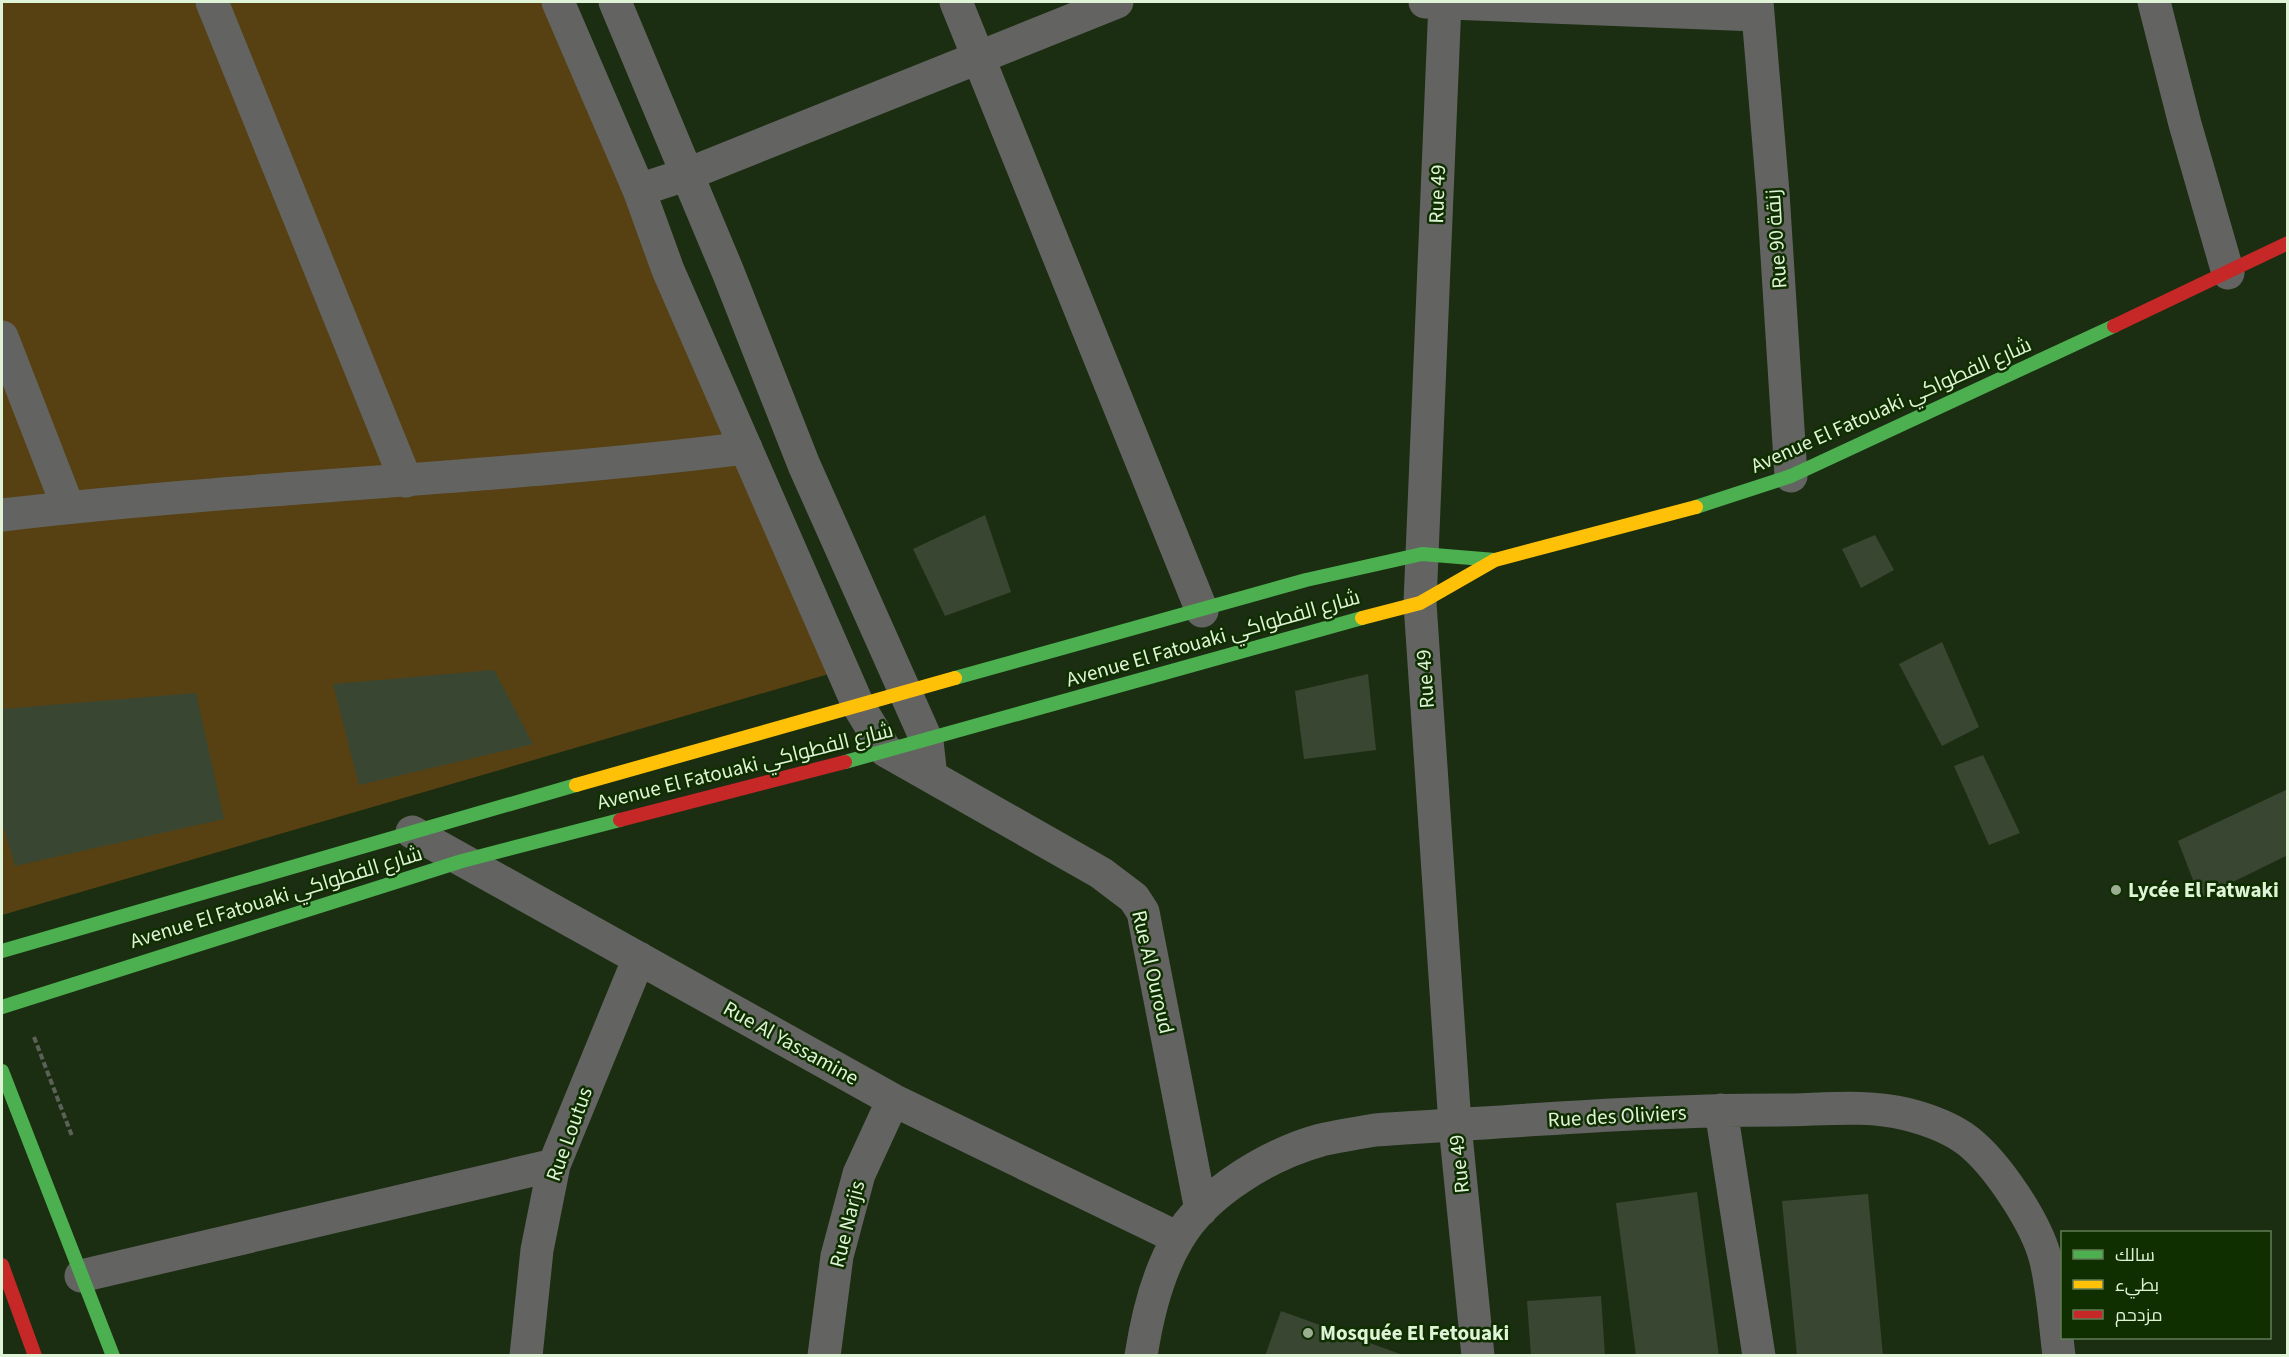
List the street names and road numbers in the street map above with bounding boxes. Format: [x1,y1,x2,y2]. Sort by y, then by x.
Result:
street label: Rue 49 [1421,164,1453,224]
street label: Rue 90 زنقة [1758,188,1794,290]
street label: Avenue El Fatouaki شارع الفطواكي [1746,329,2037,482]
street label: Avenue El Fatouaki شارع الفطواكي [1063,582,1364,695]
street label: Rue 49 [1408,649,1442,709]
street label: Avenue El Fatouaki شارع الفطواكي [594,715,897,818]
street label: Avenue El Fatouaki شارع الفطواكي [126,838,426,957]
street label: Rue Al Ouroud [1124,907,1182,1037]
street label: Rue Al Yassamine [718,993,864,1093]
street label: Rue Loutus [538,1083,600,1185]
street label: Rue des Oliviers [1547,1097,1687,1135]
street label: Rue 49 [1441,1133,1477,1195]
street label: Rue Narjis [822,1177,872,1271]

